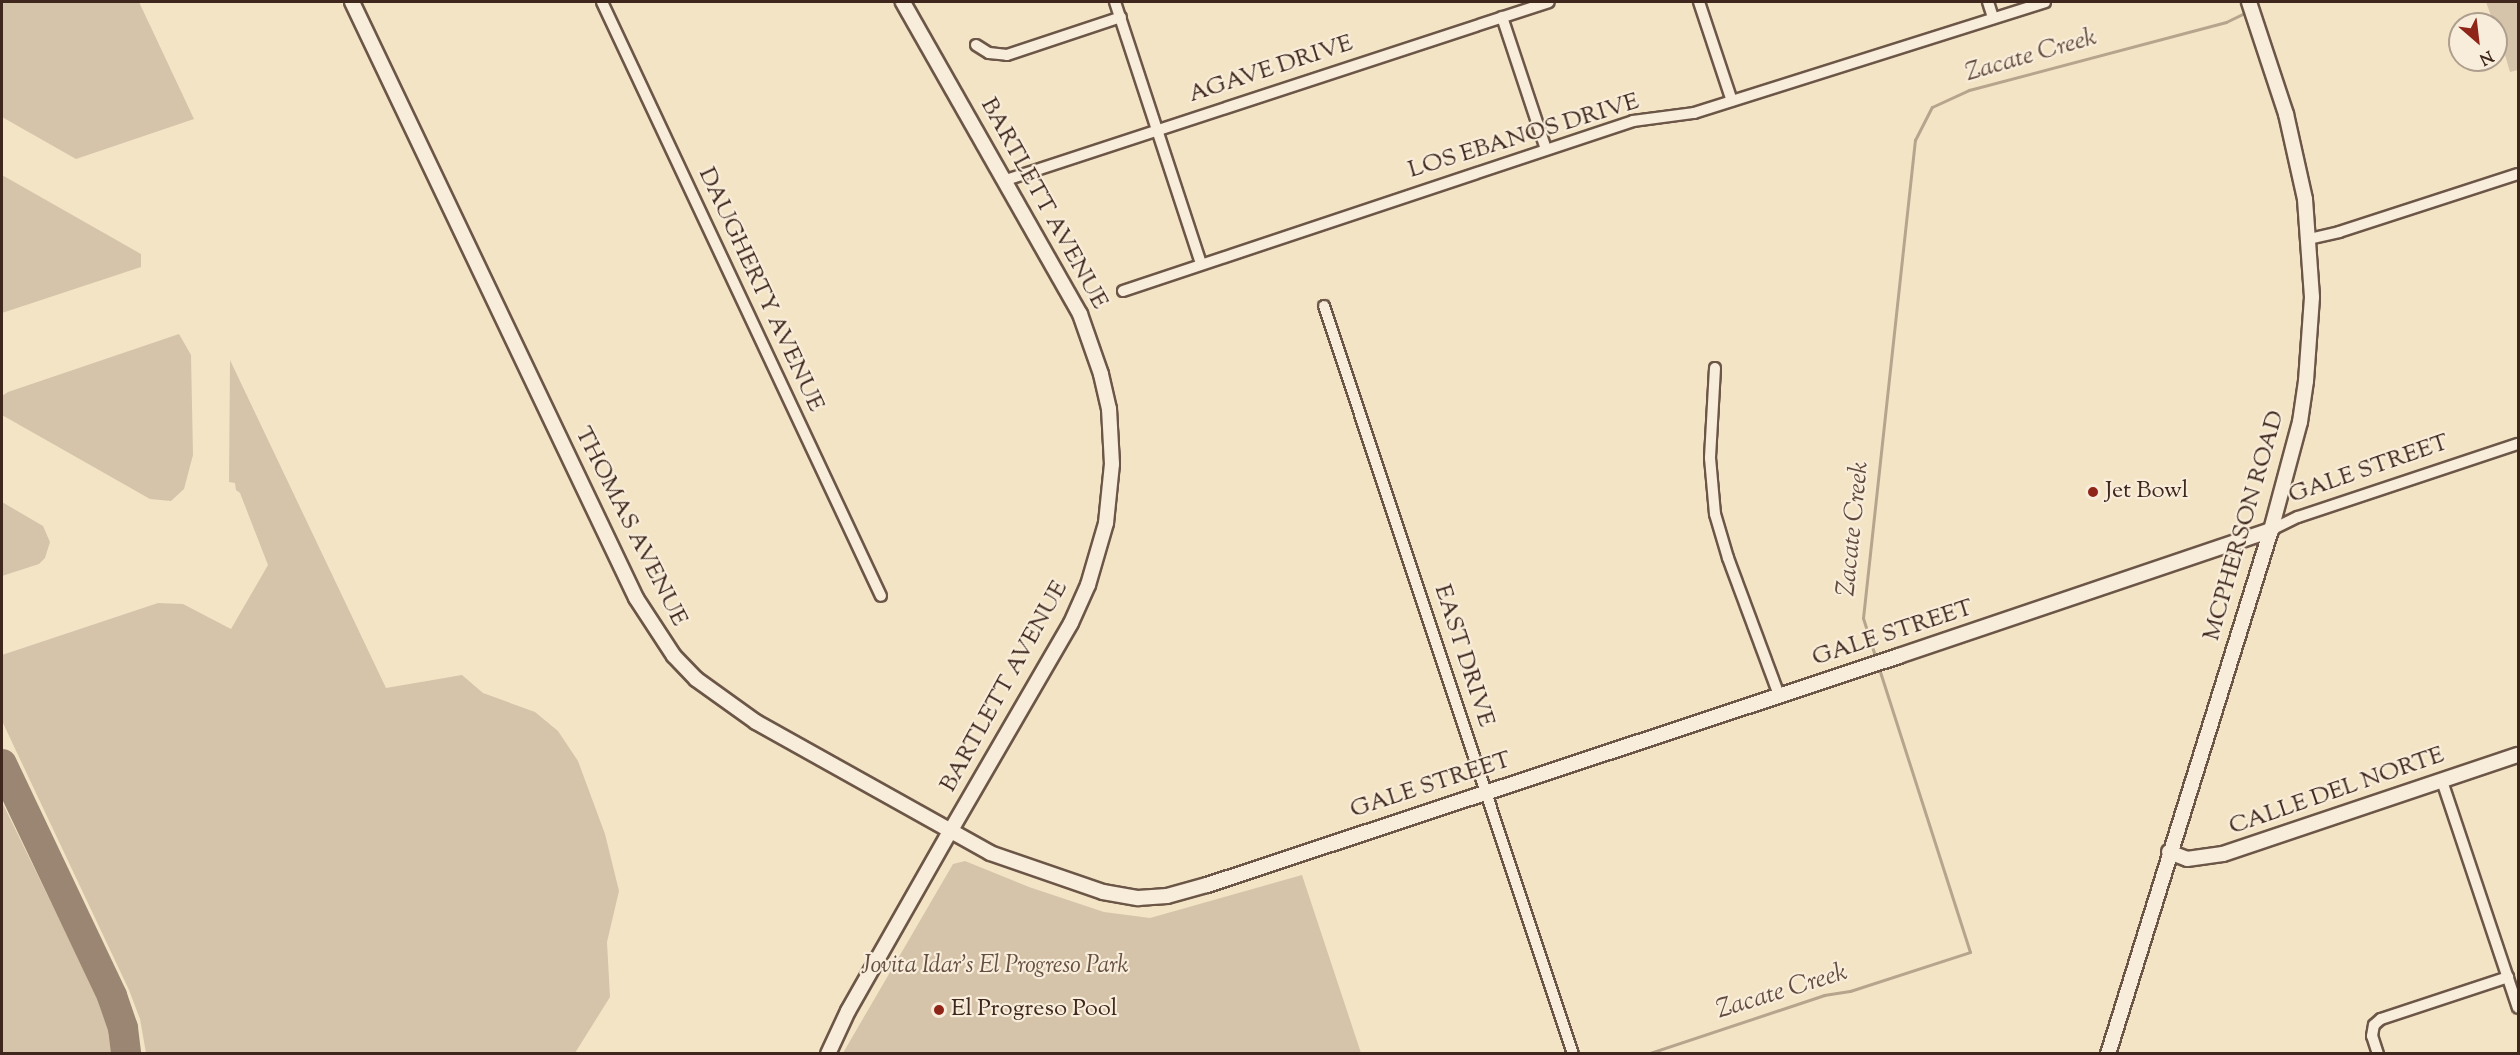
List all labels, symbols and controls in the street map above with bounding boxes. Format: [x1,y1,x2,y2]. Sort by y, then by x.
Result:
north arrow [2448,12,2508,72]
water label: Zacate Creek [1962,22,2100,90]
street label: AGAVE DRIVE [1185,30,1357,110]
text: N [2475,43,2497,70]
street label: LOS EBANOS DRIVE [1405,88,1643,186]
street label: BARTLETT AVENUE [973,93,1113,315]
street label: DAUGHERTY AVENUE [691,163,829,417]
street label: MCPHERSON ROAD [2198,408,2292,644]
street label: THOMAS AVENUE [567,423,693,631]
street label: GALE STREET [2285,429,2453,511]
water label: Zacate Creek [1831,460,1877,598]
place label: Jet Bowl [2105,478,2188,506]
marker: Jet Bowl [2086,485,2100,499]
street label: BARTLETT AVENUE [935,576,1075,798]
street label: EAST DRIVE [1426,581,1500,731]
street label: GALE STREET [1809,594,1977,674]
street label: CALLE DEL NORTE [2226,742,2448,842]
street label: GALE STREET [1347,746,1515,826]
park label: Jovita Idar's El Progreso Park [862,953,1128,981]
water label: Zacate Creek [1713,957,1851,1027]
place label: El Progreso Pool [951,996,1118,1024]
marker: El Progreso Pool [932,1003,946,1017]

